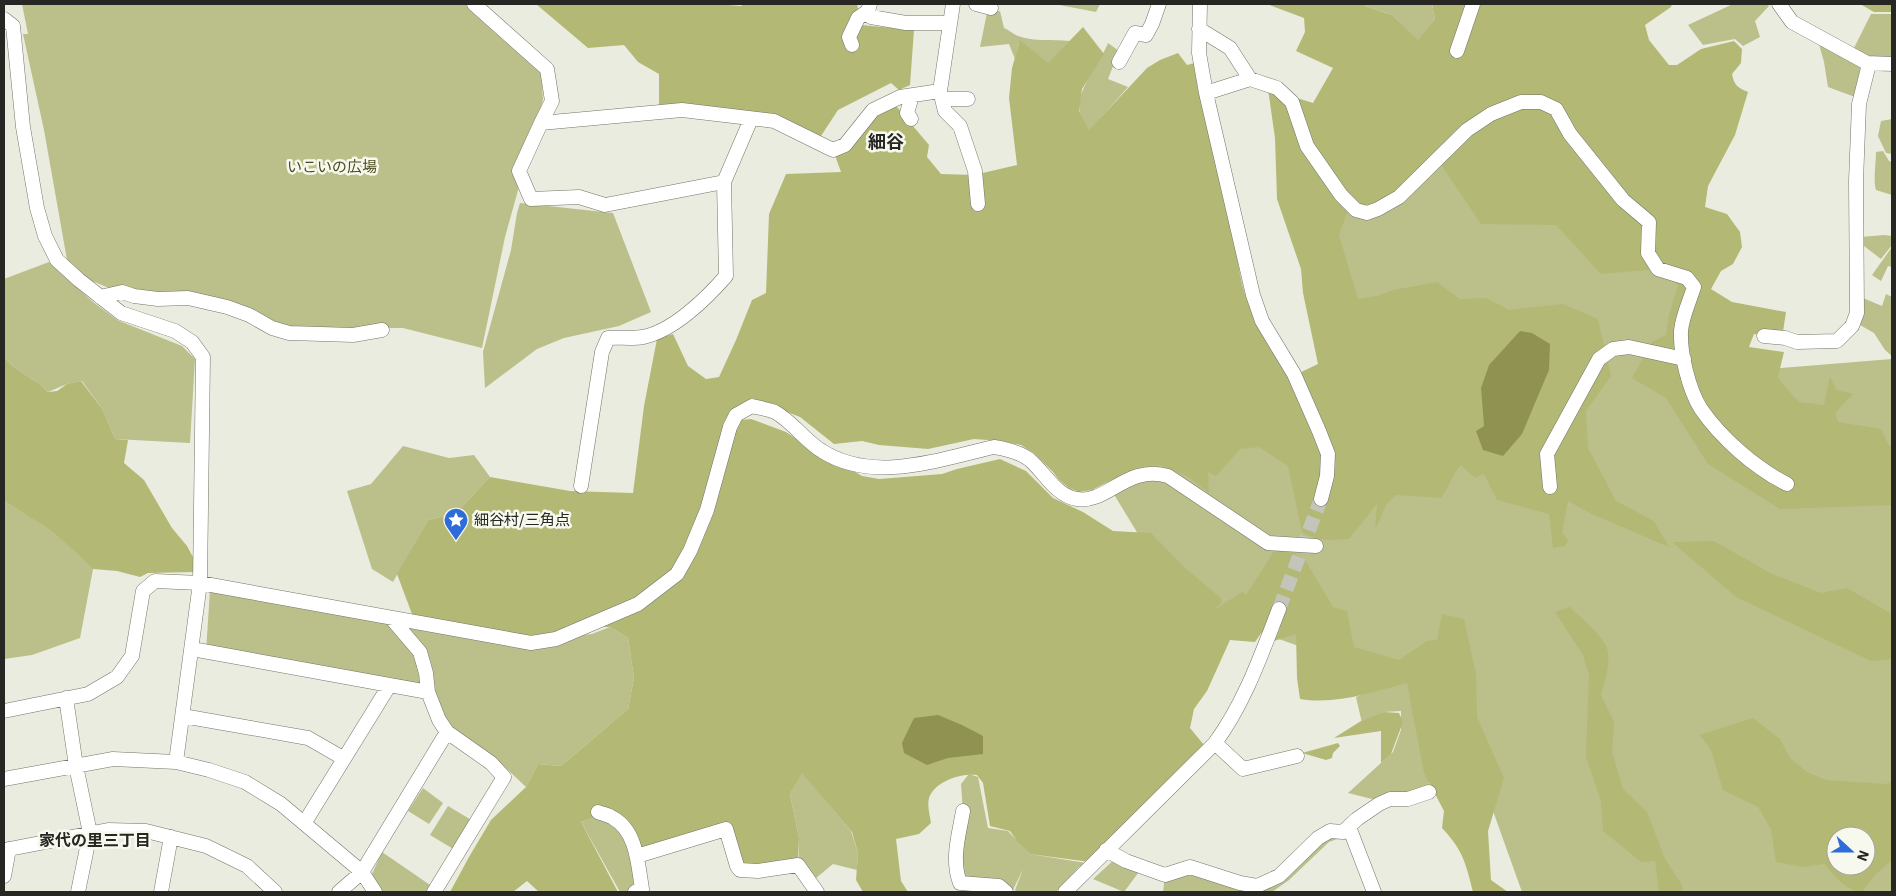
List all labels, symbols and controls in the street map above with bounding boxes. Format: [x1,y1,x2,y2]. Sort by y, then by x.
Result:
district label: 細谷 [868,130,904,153]
park label: いこいの広場 [287,157,377,176]
place icon: 細谷村/三角点 [443,507,469,541]
place label: 細谷村/三角点 [474,510,570,529]
north arrow [1826,826,1876,876]
district label: 家代の里三丁目 [39,830,151,850]
text: N [1853,848,1873,864]

